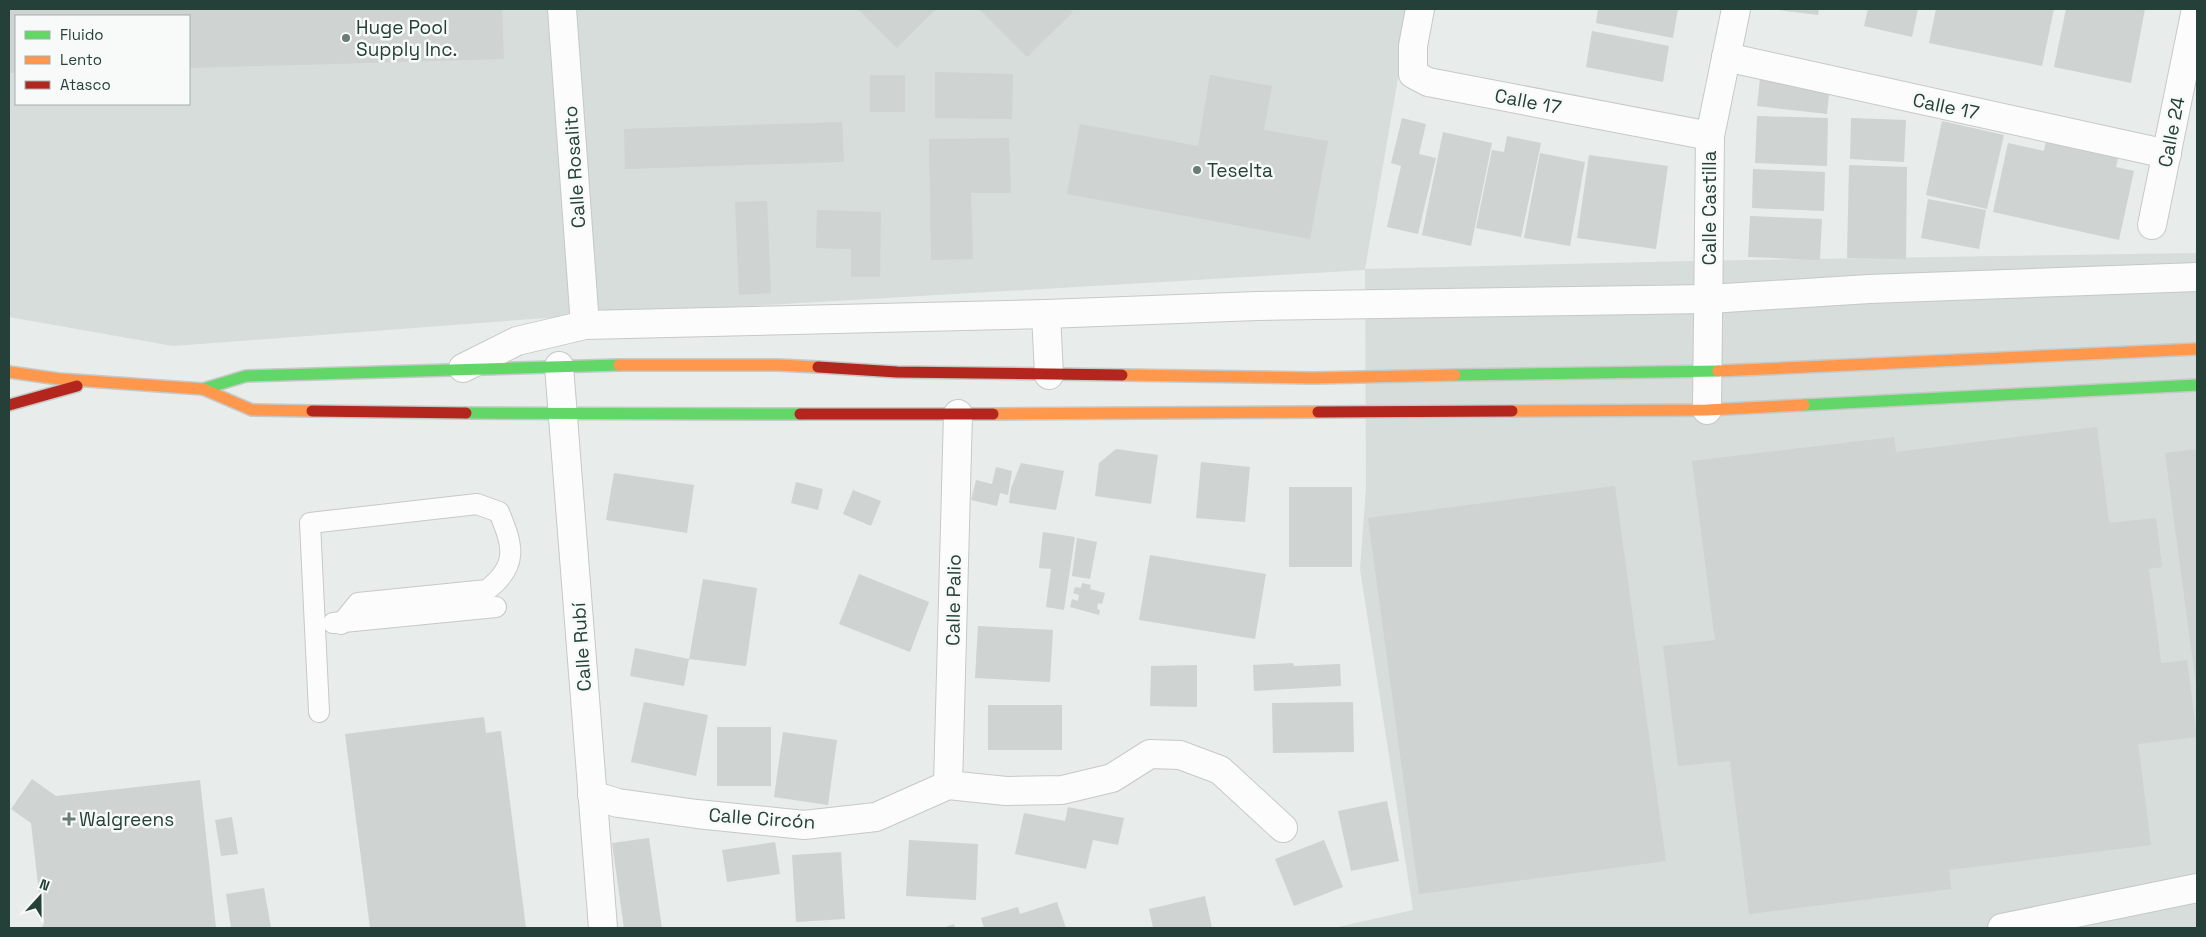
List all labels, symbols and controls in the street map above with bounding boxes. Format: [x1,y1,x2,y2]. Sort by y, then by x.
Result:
legend [15,15,190,105]
place label: Huge Pool Supply Inc. [356,15,457,62]
text: Fluido [60,25,104,44]
marker: Huge Pool Supply Inc. [340,32,352,44]
text: Lento [60,50,102,69]
text: Atasco [60,75,111,94]
street label: Calle 17 [1493,83,1564,120]
street label: Calle 17 [1910,87,1982,126]
street label: Calle 24 [2152,95,2191,169]
street label: Calle Rosalito [558,105,591,229]
street label: Calle Castilla [1697,150,1722,266]
place label: Teselta [1207,158,1273,183]
marker: Teselta [1191,164,1203,176]
street label: Calle Palio [940,554,967,646]
street label: Calle Rubí [566,601,597,692]
street label: Calle Circón [708,802,816,835]
place label: Walgreens [79,807,174,832]
marker: Walgreens [63,813,75,825]
north arrow [15,872,65,922]
text: N [37,875,52,895]

